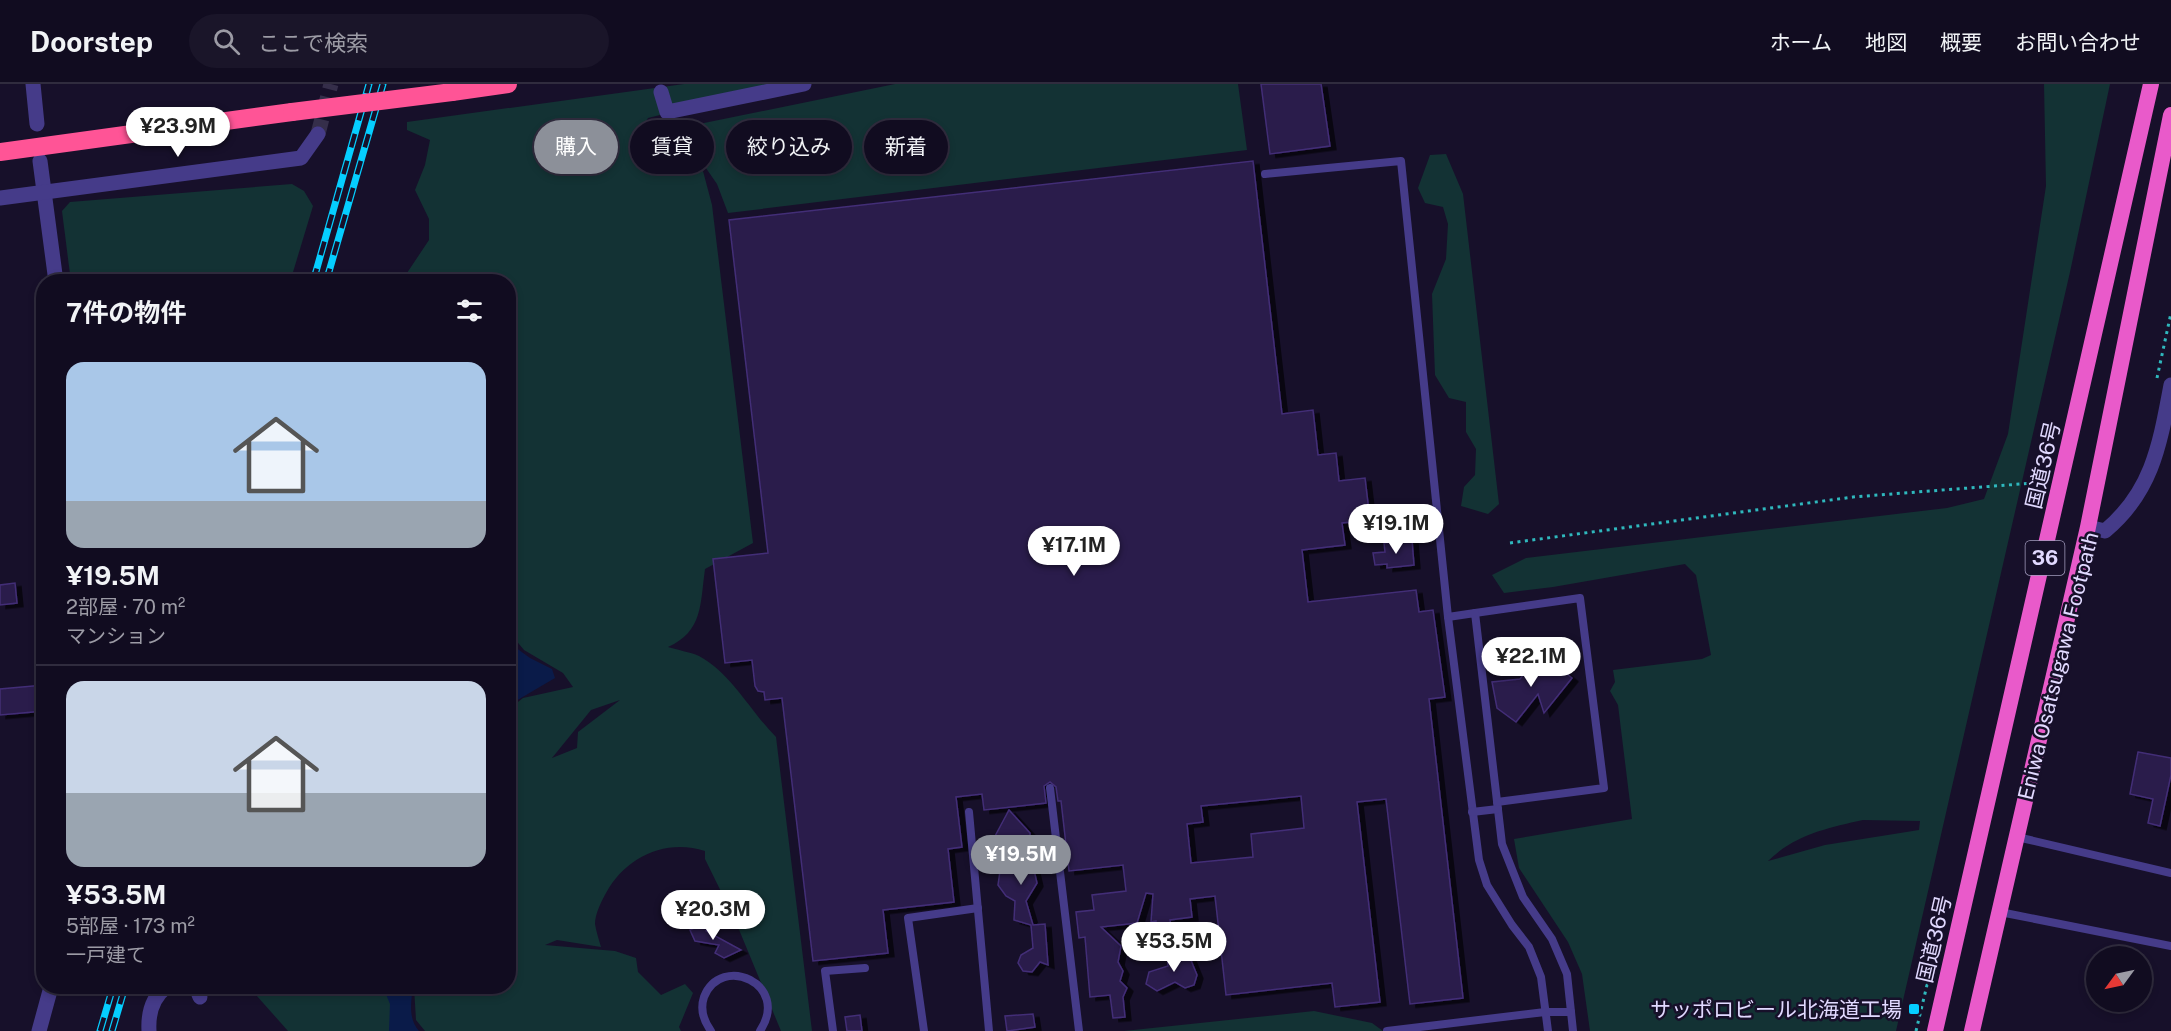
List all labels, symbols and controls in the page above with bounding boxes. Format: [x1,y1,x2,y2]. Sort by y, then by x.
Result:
search box [189,14,609,68]
text: Doorstep [30,25,153,58]
icon: search [210,25,243,58]
text: ここで検索 [258,30,368,56]
text: ホーム [1770,30,1832,55]
text: 地図 [1865,30,1907,55]
text: 概要 [1940,30,1982,55]
text: お問い合わせ [2015,30,2141,55]
pin: ¥23.9M [129,107,227,158]
text: ¥23.9M [140,114,216,138]
chip: 購入 [534,120,618,174]
chip: 賃貸 [630,120,714,174]
chip: 絞り込み [726,120,852,174]
chip: 新着 [864,120,948,174]
icon: filters [453,294,486,327]
text: 7件の物件 [66,297,186,328]
icon: home [222,401,330,509]
street label: 国道36号 [2021,419,2065,511]
pin: ¥19.1M [1347,504,1445,555]
text: ¥19.1M [1362,511,1430,535]
pin: ¥17.1M [1025,526,1123,577]
street label: Eniwa Osatsugawa Footpath [2013,529,2103,803]
text: ¥17.1M [1042,533,1106,557]
road number: 36 [2026,541,2064,575]
text: ¥19.5M [66,560,160,591]
text: 2部屋 · 70 m² [66,595,185,619]
text: マンション [66,624,166,648]
pin: ¥22.1M [1482,637,1580,688]
text: ¥22.1M [1496,644,1566,668]
icon: home [222,720,330,828]
pin: ¥19.5M [972,835,1070,886]
text: ¥19.5M [985,842,1057,866]
text: ¥53.5M [66,879,166,910]
pin: ¥20.3M [664,890,762,941]
street label: 国道36号 [1912,893,1956,985]
text: ¥20.3M [675,897,751,921]
text: 5部屋 · 173 m² [66,914,195,938]
pin: ¥53.5M [1125,922,1223,973]
text: ¥53.5M [1135,929,1213,953]
text: 一戸建て [66,943,146,967]
north arrow [2086,946,2152,1012]
map controls [2086,946,2152,1012]
place label: サッポロビール北海道工場 [1650,997,1902,1022]
marker: サッポロビール北海道工場 [1907,1002,1921,1016]

